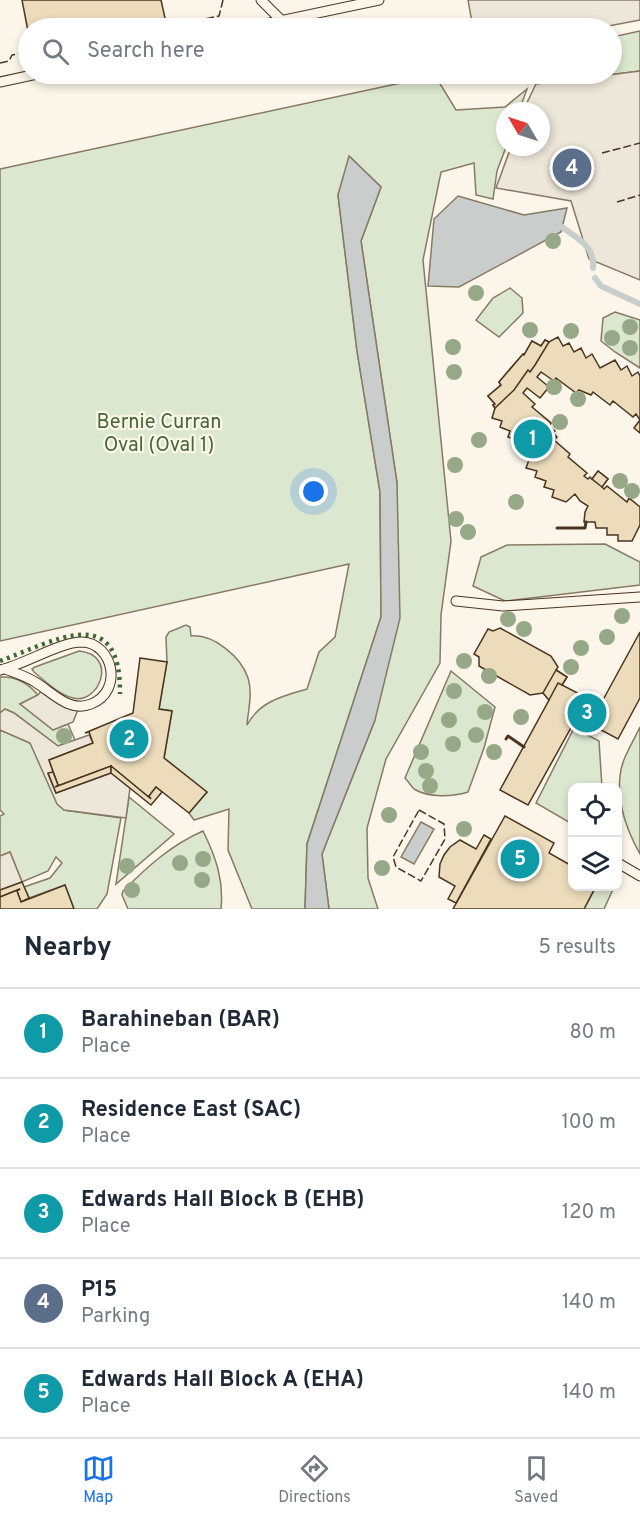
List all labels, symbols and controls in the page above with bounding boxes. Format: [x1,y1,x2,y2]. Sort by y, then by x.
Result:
search box [18,18,622,84]
icon: search [39,35,72,68]
text: Search here [87,38,205,65]
north arrow [496,102,550,156]
pin: 4 [552,146,592,190]
park label: Bernie Curran Oval (Oval 1) [96,410,222,459]
pin: 1 [514,416,552,462]
your location [299,477,328,506]
pin: 3 [568,690,606,736]
pin: 2 [110,716,148,762]
map controls [568,783,622,891]
button: locate [568,783,622,837]
pin: 5 [500,836,540,882]
button: layers [568,837,622,891]
text: Nearby [24,932,112,965]
text: 5 results [539,935,616,961]
text: Barahineban (BAR) [81,1007,280,1034]
text: 1 [40,1020,48,1046]
text: 80 m [570,1020,616,1046]
text: Place [81,1034,131,1060]
text: Residence East (SAC) [81,1097,301,1124]
text: 2 [37,1110,50,1136]
text: 100 m [561,1110,616,1136]
text: Place [81,1124,131,1150]
text: Edwards Hall Block B (EHB) [81,1187,364,1214]
text: 3 [38,1200,50,1226]
text: 120 m [562,1200,616,1226]
text: Place [81,1214,131,1240]
text: P15 [81,1277,117,1304]
text: 4 [37,1290,50,1316]
text: 140 m [562,1290,616,1316]
text: Parking [81,1304,150,1330]
text: Edwards Hall Block A (EHA) [81,1367,364,1394]
text: 5 [37,1380,50,1406]
text: 140 m [562,1380,616,1406]
text: Place [81,1394,131,1420]
tab: Map [82,1452,115,1508]
tab: Directions [278,1452,351,1508]
tab: Saved [514,1452,558,1508]

